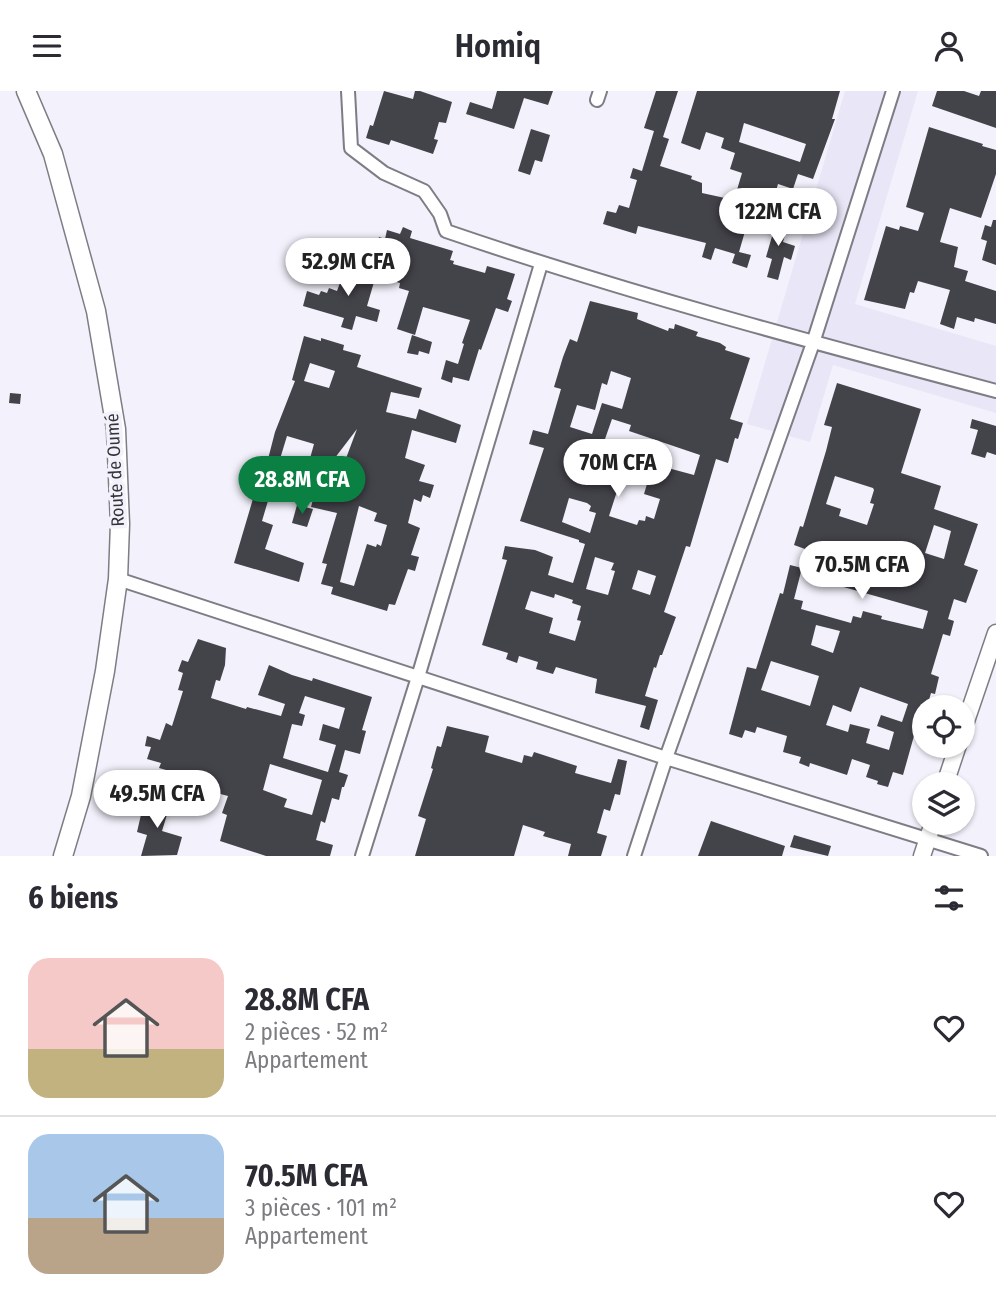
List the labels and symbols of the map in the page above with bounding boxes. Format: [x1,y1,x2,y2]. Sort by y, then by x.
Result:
pin: 122M CFA [706,188,850,248]
pin: 52.9M CFA [268,239,428,298]
street label: Route de Oumé [101,413,129,527]
pin: 70M CFA [553,439,683,499]
pin: 28.8M CFA [222,457,382,516]
pin: 70.5M CFA [782,541,942,601]
pin: 49.5M CFA [77,771,237,830]

